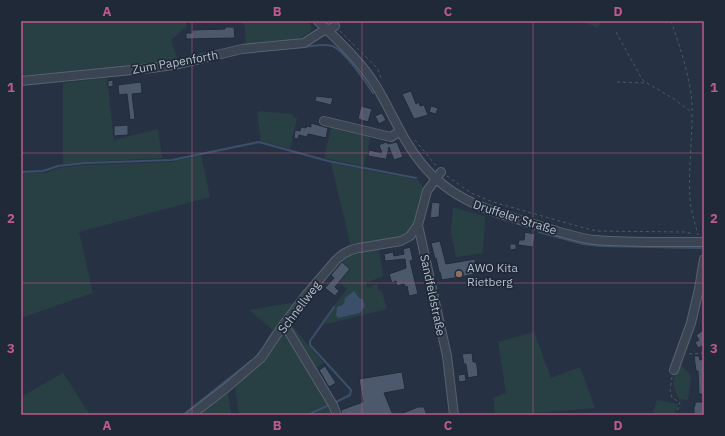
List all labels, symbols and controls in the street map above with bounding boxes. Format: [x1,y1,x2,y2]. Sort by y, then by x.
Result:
text: A [103,3,112,20]
text: B [273,3,282,20]
text: C [444,3,453,20]
text: D [613,3,623,20]
street label: Zum Papenforth [131,47,219,77]
text: 1 [7,79,15,96]
text: 1 [710,79,718,96]
street label: Druffeler Straße [471,196,559,238]
text: 2 [7,210,15,227]
text: 2 [710,210,718,227]
street label: Sandfeldstraße [417,253,449,337]
place label: AWO Kita Rietberg [467,260,518,289]
marker: AWO Kita Rietberg [454,269,464,279]
street label: Schnellweg [274,277,324,336]
text: 3 [7,340,15,357]
text: 3 [710,340,718,357]
text: A [103,417,112,434]
text: B [273,417,282,434]
text: C [444,417,453,434]
text: D [613,417,623,434]

